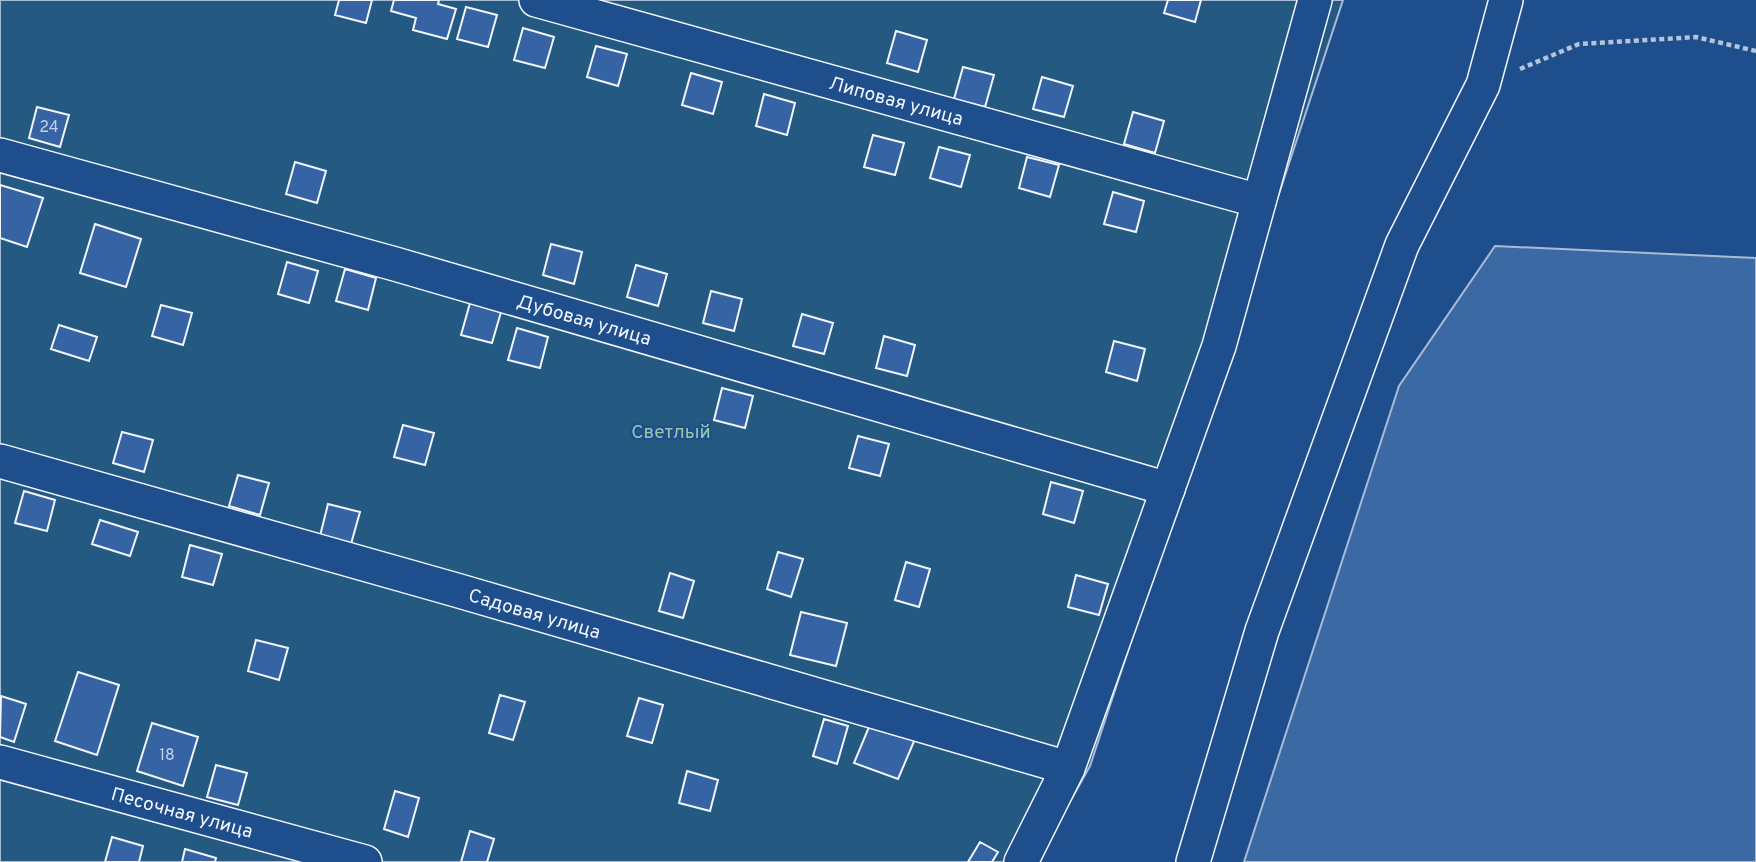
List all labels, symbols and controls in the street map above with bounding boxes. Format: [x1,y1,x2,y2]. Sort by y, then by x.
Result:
street label: Липовая улица [826,72,966,132]
house number: 24 [39,118,59,138]
street label: Дубовая улица [514,290,654,352]
park label: Светлый [631,421,711,445]
street label: Садовая улица [465,584,603,645]
house number: 18 [159,746,175,766]
street label: Песочная улица [108,783,255,845]

